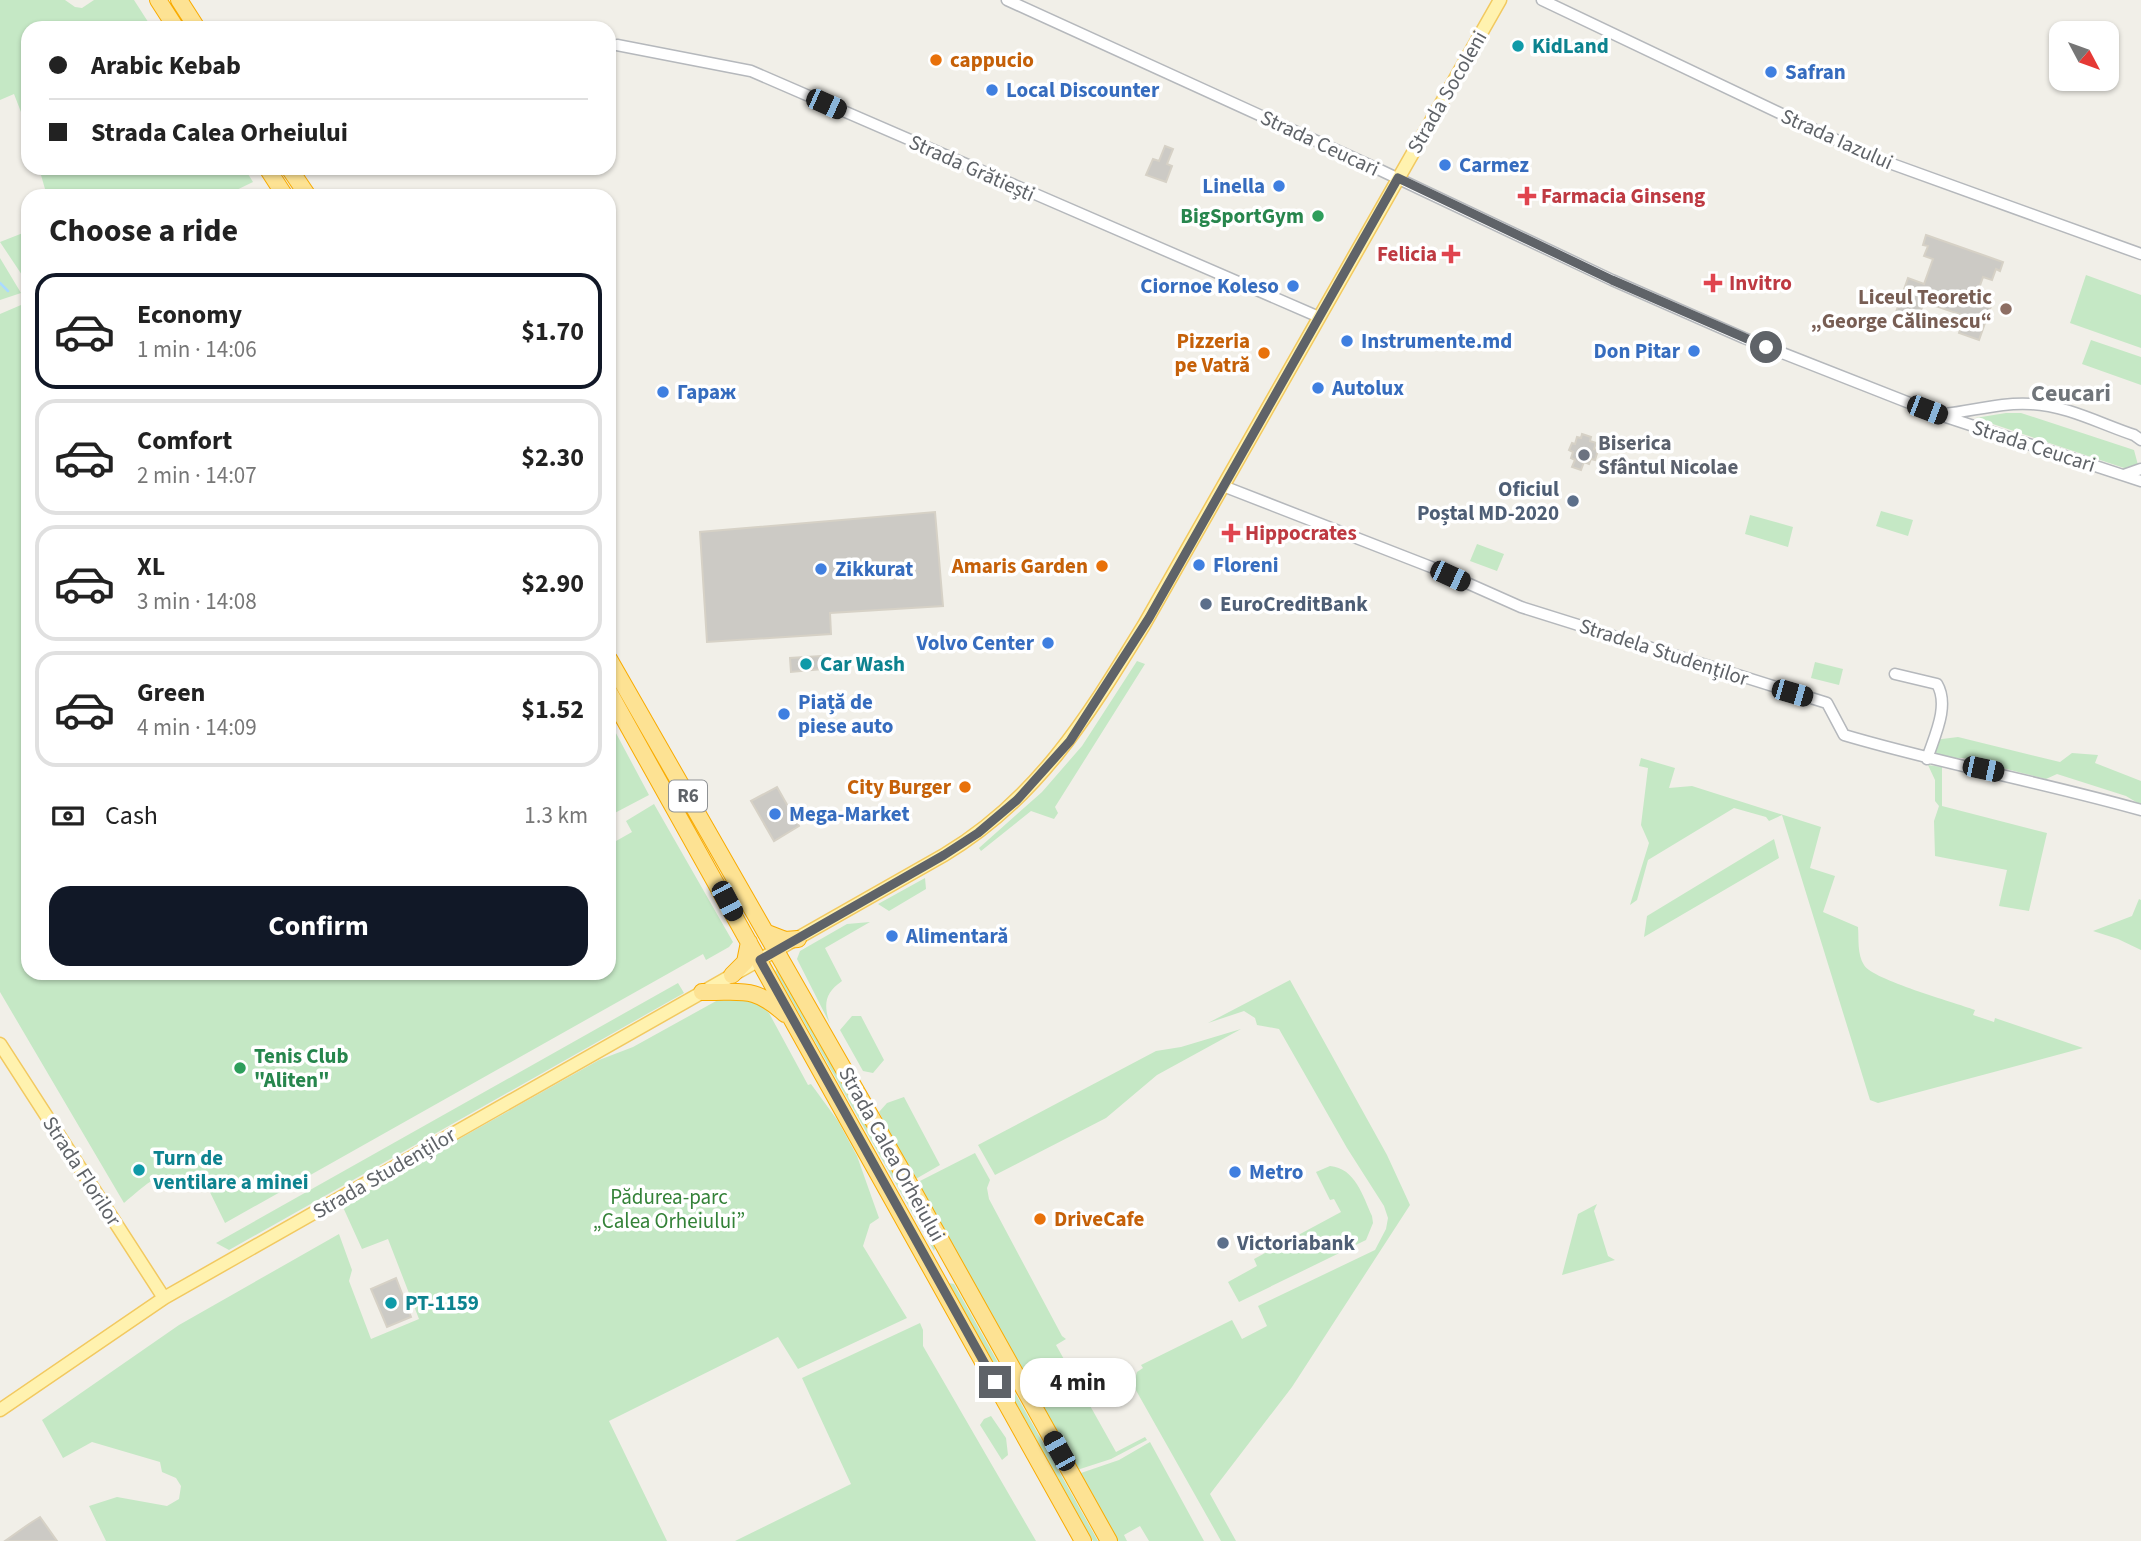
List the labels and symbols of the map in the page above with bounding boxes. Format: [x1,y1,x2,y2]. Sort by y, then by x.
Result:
north arrow [2049,21,2119,91]
street label: Strada Socoleni [1400,25,1494,159]
place label: KidLand [1532,31,1609,61]
marker: KidLand [1510,38,1526,54]
place label: cappucio [950,45,1034,75]
marker: cappucio [928,52,944,68]
place label: Safran [1785,57,1846,87]
marker: Safran [1763,64,1779,80]
place label: Local Discounter [1006,75,1160,105]
marker: Local Discounter [984,82,1000,98]
car [803,86,850,122]
street label: Strada Iazului [1776,101,1898,177]
street label: Strada Ceucari [1256,102,1384,184]
street label: Strada Grătiești [904,127,1040,209]
place label: Carmez [1459,150,1529,180]
marker: Carmez [1437,157,1453,173]
place label: Linella [1202,171,1265,201]
marker: Linella [1271,178,1287,194]
place label: Farmacia Ginseng [1541,181,1705,211]
marker: Farmacia Ginseng [1519,188,1535,204]
place label: BigSportGym [1180,201,1304,231]
marker: BigSportGym [1310,208,1326,224]
place label: Felicia [1377,239,1437,269]
marker: Felicia [1443,246,1459,262]
place label: Invitro [1729,268,1792,298]
place label: Ciornoe Koleso [1140,271,1279,301]
marker: Invitro [1703,273,1723,293]
marker: Ciornoe Koleso [1285,278,1301,294]
place label: Liceul Teoretic „George Călinescu“ [1810,282,1992,336]
marker: Liceul Teoretic „George Călinescu“ [1998,301,2014,317]
place label: Pizzeria pe Vatră [1174,326,1250,380]
place label: Instrumente.md [1361,326,1512,356]
route start [1750,331,1782,363]
marker: Instrumente.md [1339,333,1355,349]
place label: Don Pitar [1593,336,1681,366]
marker: Don Pitar [1686,343,1702,359]
marker: Pizzeria pe Vatră [1256,345,1272,361]
place label: Autolux [1331,373,1404,403]
district label: Ceucari [2031,376,2111,411]
place label: Гараж [677,377,736,407]
marker: Autolux [1310,380,1326,396]
marker: Гараж [655,384,671,400]
car [1904,393,1951,427]
street label: Strada Ceucari [1969,412,2099,480]
place label: Biserica Sfântul Nicolae [1598,428,1738,482]
marker: Biserica Sfântul Nicolae [1576,447,1592,463]
place label: Oficiul Poștal MD-2020 [1417,474,1559,528]
marker: Oficiul Poștal MD-2020 [1565,493,1581,509]
place label: Hippocrates [1245,518,1357,548]
marker: Hippocrates [1223,525,1239,541]
place label: Floreni [1213,550,1279,580]
place label: Amaris Garden [951,551,1088,581]
place label: Zikkurat [835,554,913,584]
marker: Floreni [1191,557,1207,573]
marker: Amaris Garden [1094,558,1110,574]
car [1427,558,1474,594]
marker: Zikkurat [813,561,829,577]
place label: EuroCreditBank [1220,589,1368,619]
marker: EuroCreditBank [1198,596,1214,612]
street label: Stradela Studenților [1575,610,1753,694]
place label: Volvo Center [915,628,1035,658]
marker: Volvo Center [1040,635,1056,651]
place label: Car Wash [820,649,905,679]
marker: Car Wash [798,656,814,672]
car [1769,677,1816,709]
place label: Piață de piese auto [798,687,893,741]
marker: Piață de piese auto [776,706,792,722]
car [1961,754,2006,784]
place label: City Burger [847,772,952,802]
marker: City Burger [957,779,973,795]
road number: R6 [669,780,707,811]
place label: Mega-Market [789,799,910,829]
marker: Mega-Market [767,806,783,822]
car [708,878,747,924]
place label: Alimentară [905,921,1008,951]
marker: Alimentară [884,928,900,944]
place label: Tenis Club "Aliten" [254,1041,348,1095]
marker: Tenis Club "Aliten" [232,1060,248,1076]
street label: Strada Calea Orheiului [831,1061,953,1247]
street label: Strada Florilor [35,1110,129,1232]
street label: Strada Studenților [307,1119,462,1226]
place label: Turn de ventilare a minei [153,1143,309,1197]
place label: Metro [1249,1157,1304,1187]
marker: Turn de ventilare a minei [131,1162,147,1178]
marker: Metro [1227,1164,1243,1180]
park label: Pădurea-parc „Calea Orheiului” [593,1182,745,1236]
place label: DriveCafe [1054,1204,1144,1234]
marker: DriveCafe [1032,1211,1048,1227]
place label: Victoriabank [1236,1228,1356,1258]
marker: Victoriabank [1215,1235,1231,1251]
place label: PT-1159 [405,1288,479,1318]
marker: PT-1159 [383,1295,399,1311]
callout: 4 min [1020,1358,1135,1406]
route end [979,1366,1011,1398]
car [1040,1428,1079,1474]

